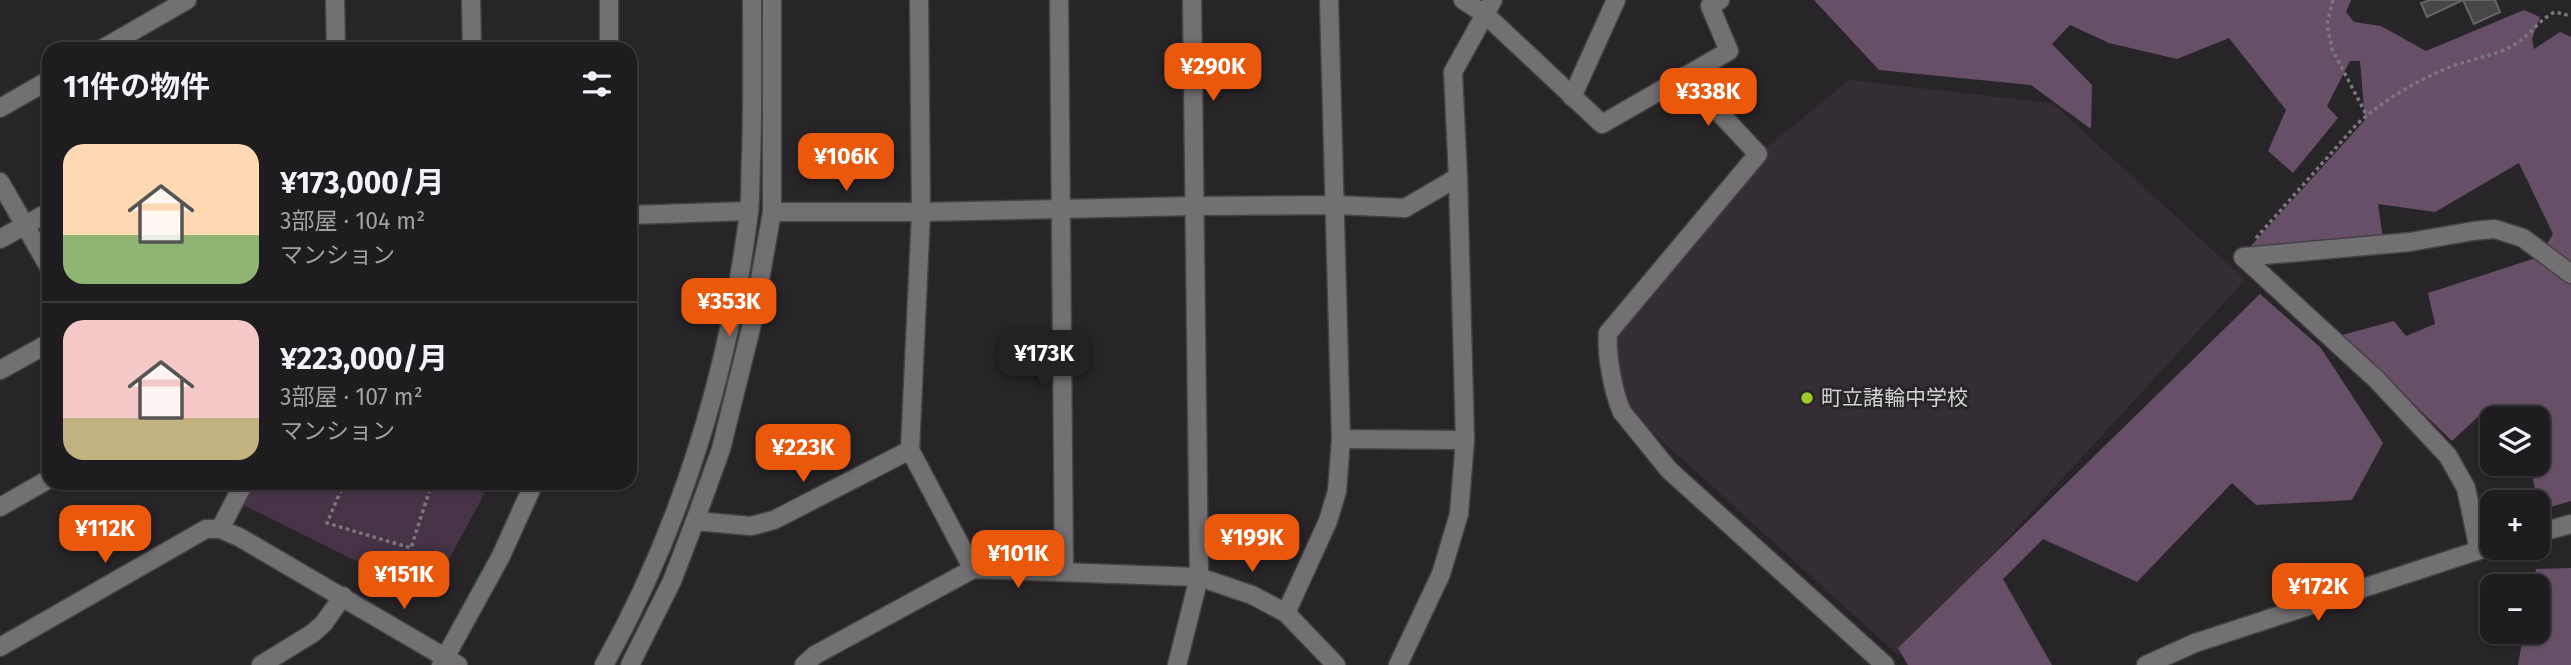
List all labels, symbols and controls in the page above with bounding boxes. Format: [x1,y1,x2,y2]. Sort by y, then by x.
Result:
pin: ¥290K [1164,43,1262,103]
text: ¥290K [1180,52,1246,80]
icon: filters [578,65,616,103]
pin: ¥338K [1659,68,1757,128]
text: 11件の物件 [63,69,210,105]
text: ¥338K [1676,77,1740,105]
pin: ¥106K [797,134,895,193]
text: ¥106K [814,142,878,170]
text: ¥173,000/月 [280,165,445,201]
icon: home [119,172,203,256]
text: 3部屋 · 104 m² [280,207,425,235]
text: マンション [280,241,395,269]
pin: ¥353K [680,278,778,338]
text: ¥353K [697,287,761,315]
pin: ¥173K [995,330,1093,390]
text: ¥173K [1014,339,1074,367]
text: ¥223,000/月 [280,341,448,377]
icon: home [119,348,203,432]
text: 3部屋 · 107 m² [280,383,423,411]
place label: 町立諸輪中学校 [1821,385,1968,411]
marker: 町立諸輪中学校 [1799,390,1815,406]
map controls [2480,406,2550,644]
button: layers [2480,406,2550,476]
text: マンション [280,417,395,445]
pin: ¥223K [754,424,852,484]
text: ¥223K [772,433,834,461]
button: + [2480,490,2550,560]
pin: ¥112K [56,505,154,565]
text: ¥112K [75,514,135,542]
pin: ¥199K [1203,514,1301,574]
text: ¥199K [1220,523,1284,551]
pin: ¥101K [969,530,1067,590]
text: ¥101K [987,539,1049,567]
pin: ¥151K [355,552,453,611]
text: ¥151K [374,560,434,588]
pin: ¥172K [2269,564,2367,623]
text: ¥172K [2288,572,2348,600]
button: − [2480,574,2550,644]

